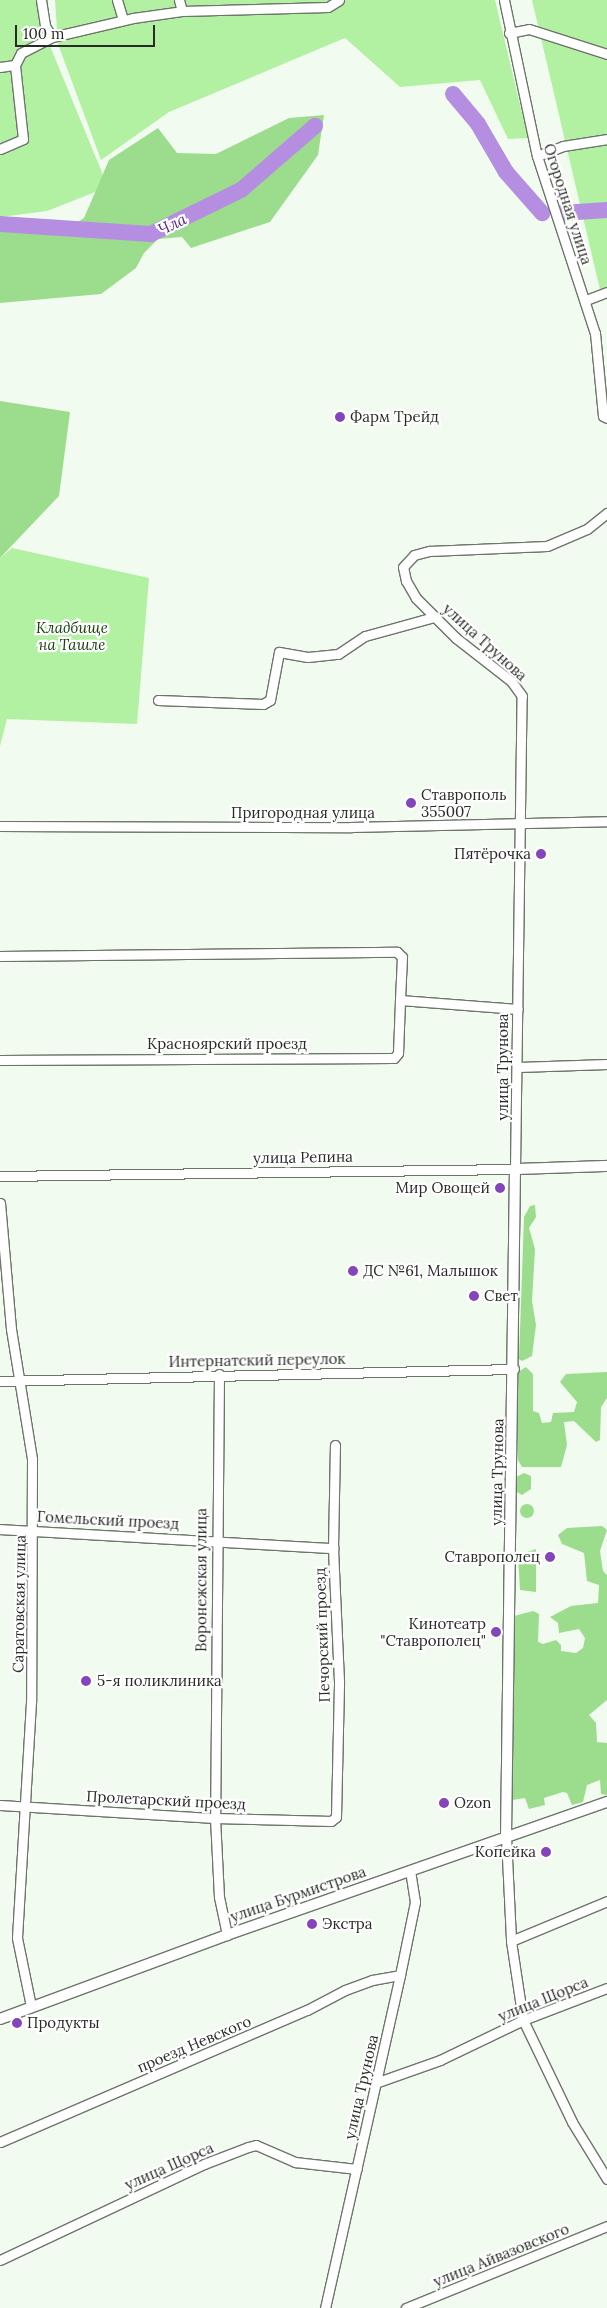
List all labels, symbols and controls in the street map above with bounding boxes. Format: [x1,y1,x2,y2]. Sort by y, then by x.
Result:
scale bar [18,15,158,47]
text: 100 m [23,24,64,43]
street label: Огородная улица [540,141,596,267]
water label: Чла [155,209,189,239]
place label: Фарм Трейд [350,408,439,426]
marker: Фарм Трейд [334,411,346,423]
street label: улица Трунова [439,599,531,685]
park label: Кладбище на Ташле [36,618,108,653]
place label: Ставрополь 355007 [421,785,507,820]
marker: Ставрополь 355007 [405,797,417,809]
street label: Пригородная улица [231,804,375,822]
place label: Пятёрочка [454,845,531,863]
marker: Пятёрочка [535,848,547,860]
street label: улица Трунова [494,1013,512,1121]
street label: Красноярский проезд [147,1035,307,1053]
street label: улица Репина [253,1147,353,1167]
place label: Мир Овощей [395,1179,490,1197]
marker: Мир Овощей [494,1182,506,1194]
place label: ДС №61, Малышок [363,1262,498,1280]
marker: ДС №61, Малышок [347,1265,359,1277]
place label: Свет [484,1287,518,1305]
marker: Свет [468,1290,480,1302]
street label: Интернатский переулок [168,1349,346,1371]
street label: улица Трунова [487,1418,507,1526]
street label: Гомельский проезд [36,1507,180,1533]
street label: Воронежская улица [192,1508,210,1652]
street label: Саратовская улица [9,1535,29,1673]
place label: Ставрополец [445,1548,540,1566]
marker: Ставрополец [544,1551,556,1563]
street label: Печорский проезд [311,1567,333,1703]
place label: Кинотеатр "Ставрополец" [380,1614,486,1649]
marker: Кинотеатр "Ставрополец" [490,1626,502,1638]
place label: 5-я поликлиника [97,1672,222,1690]
marker: 5-я поликлиника [79,1674,93,1688]
street label: Пролетарский проезд [86,1787,246,1813]
place label: Ozon [454,1794,491,1812]
marker: Ozon [438,1797,450,1809]
place label: Копейка [475,1843,536,1861]
marker: Копейка [540,1846,552,1858]
street label: улица Бурмистрова [228,1862,368,1926]
place label: Экстра [322,1915,373,1933]
marker: Экстра [306,1918,318,1930]
street label: улица Щорса [495,1973,591,2025]
street label: проезд Невского [134,2012,254,2076]
place label: Продукты [27,2014,100,2032]
marker: Продукты [11,2017,23,2029]
street label: улица Трунова [340,2033,382,2141]
street label: улица Щорса [122,2138,216,2194]
street label: улица Айвазовского [430,2220,572,2290]

